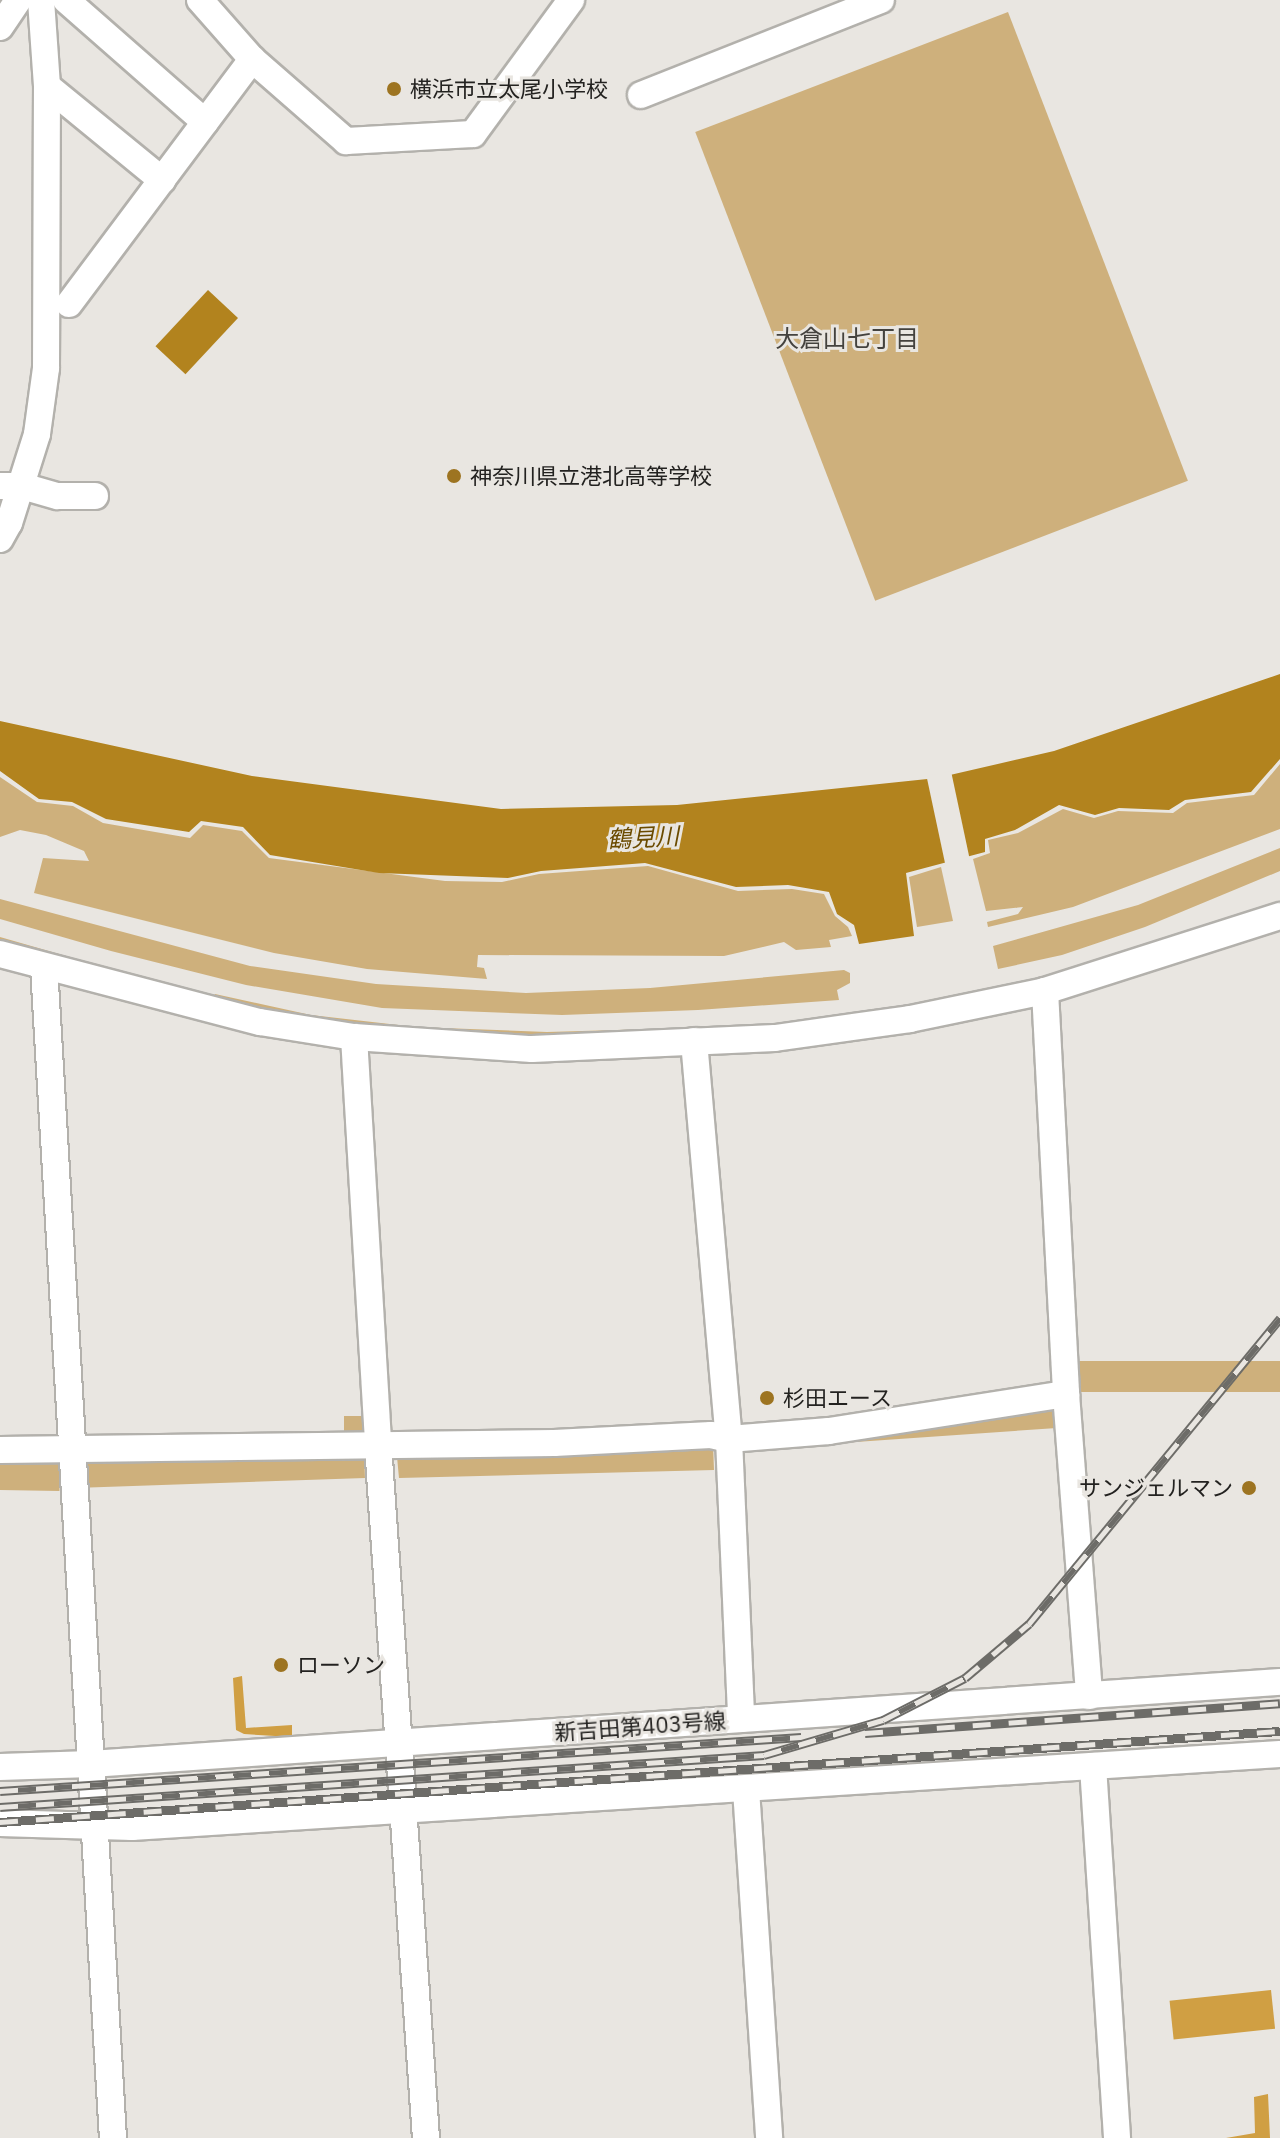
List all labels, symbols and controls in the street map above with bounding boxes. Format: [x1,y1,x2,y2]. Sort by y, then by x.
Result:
place label: 横浜市立太尾小学校 [410,76,608,102]
marker: 横浜市立太尾小学校 [385,80,403,98]
district label: 大倉山七丁目 [775,325,919,353]
place label: 神奈川県立港北高等学校 [470,463,712,489]
marker: 神奈川県立港北高等学校 [445,467,463,485]
water label: 鶴見川 [606,822,680,854]
place label: 杉田エース [783,1385,893,1411]
marker: 杉田エース [758,1389,776,1407]
place label: サンジェルマン [1079,1475,1233,1501]
marker: サンジェルマン [1240,1479,1258,1497]
place label: ローソン [297,1652,385,1678]
marker: ローソン [272,1656,290,1674]
street label: 新吉田第403号線 [553,1707,727,1745]

